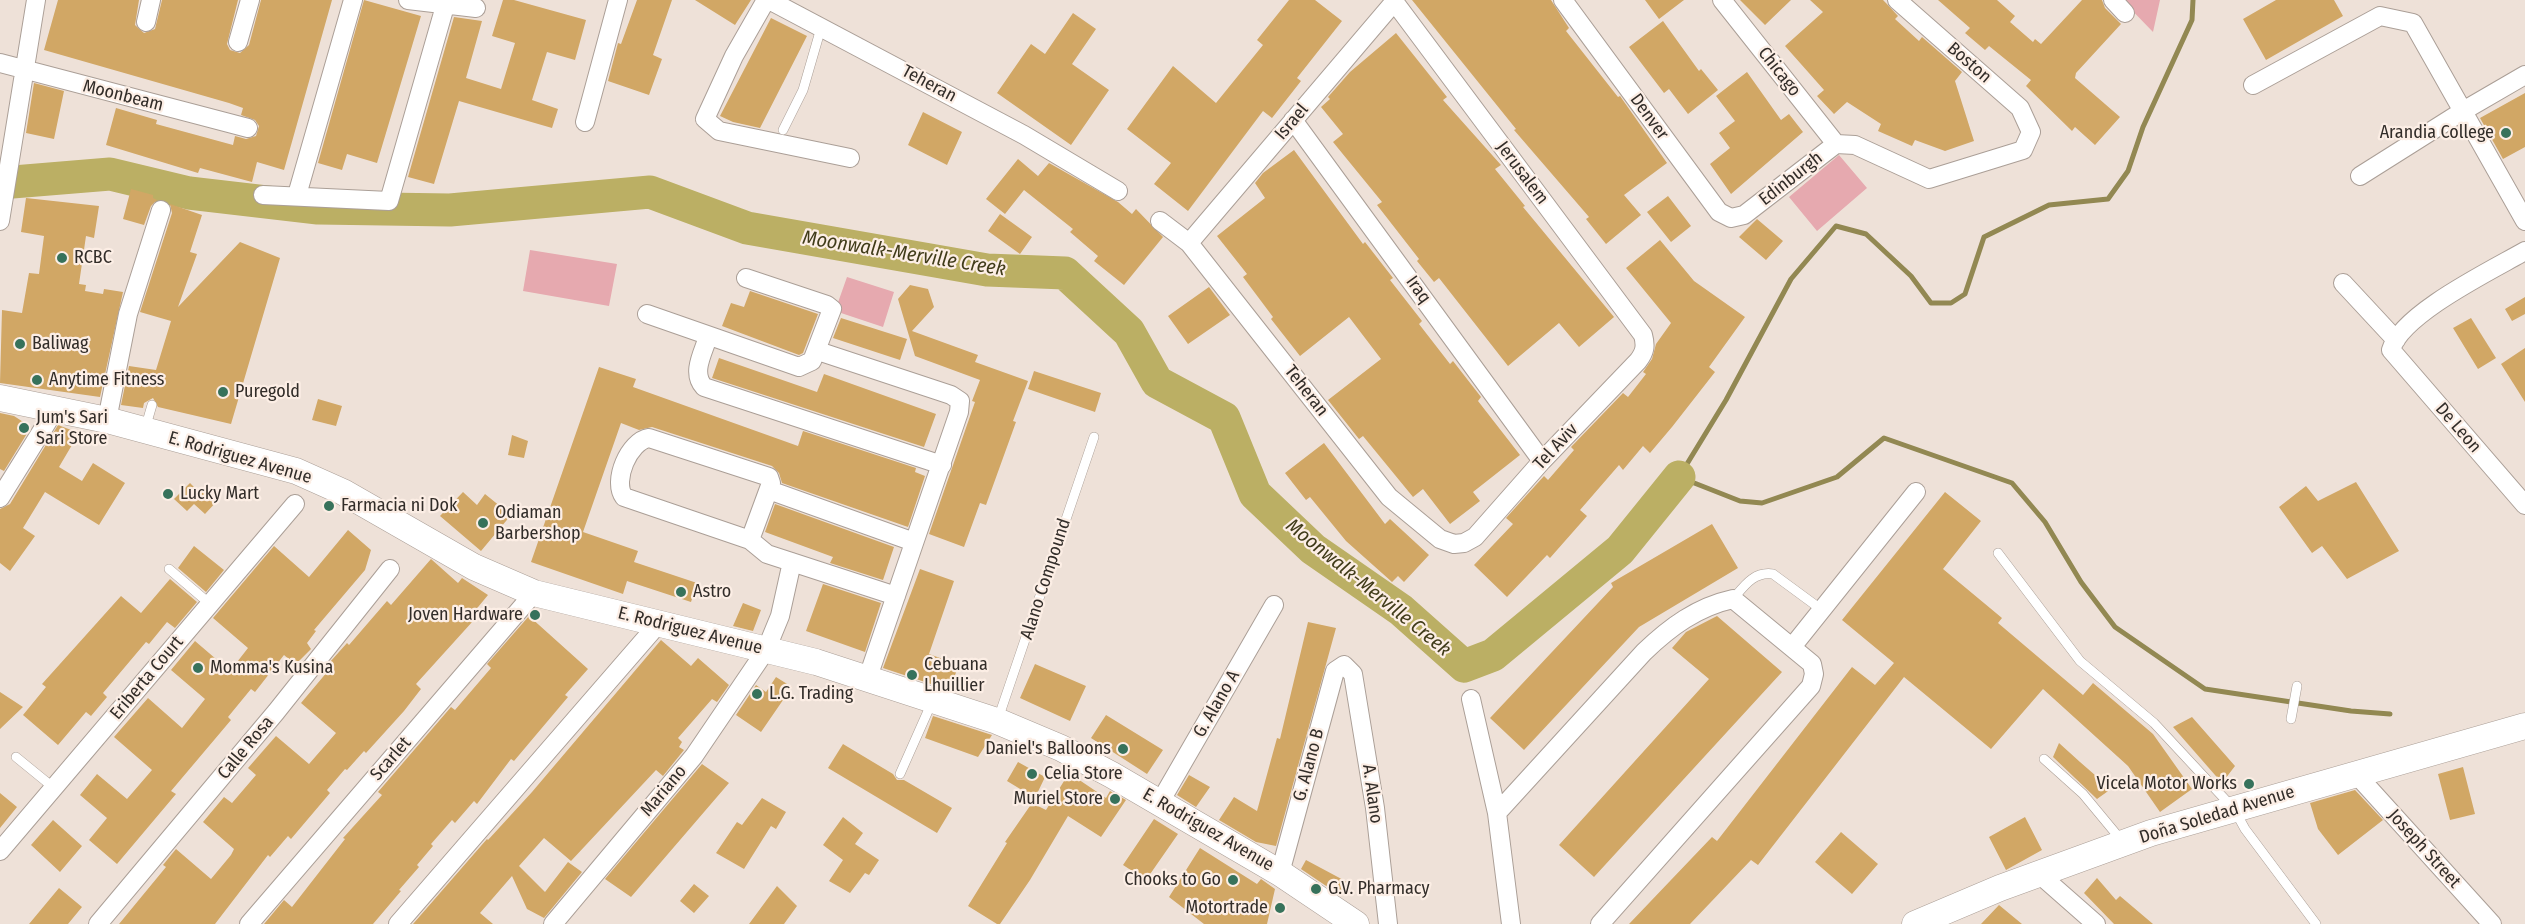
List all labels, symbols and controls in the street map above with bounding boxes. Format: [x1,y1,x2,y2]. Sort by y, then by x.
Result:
street label: Boston [1942,38,1996,88]
street label: Chicago [1753,43,1805,101]
street label: Teheran [898,61,960,107]
street label: Moonbeam [81,76,165,116]
street label: Denver [1625,90,1673,144]
street label: Israel [1271,100,1313,144]
place label: Arandia College [2380,122,2494,144]
marker: Arandia College [2499,126,2513,140]
street label: Jerusalem [1491,137,1553,209]
street label: Edinburgh [1755,147,1827,211]
water label: Moonwalk-Merville Creek [801,226,1007,282]
place label: RCBC [74,247,112,269]
marker: RCBC [55,251,69,265]
street label: Iraq [1401,272,1435,308]
place label: Baliwag [32,333,88,355]
marker: Baliwag [13,337,27,351]
street label: Teheran [1279,361,1333,421]
place label: Anytime Fitness [49,369,165,391]
marker: Anytime Fitness [30,373,44,387]
place label: Puregold [235,381,300,403]
marker: Puregold [216,385,230,399]
street label: De Leon [2430,399,2486,457]
place label: Jum's Sari Sari Store [36,407,108,450]
street label: Tel Aviv [1529,419,1583,475]
marker: Jum's Sari Sari Store [17,421,31,435]
street label: E. Rodriguez Avenue [166,427,314,489]
place label: Lucky Mart [180,483,259,505]
marker: Lucky Mart [161,487,175,501]
place label: Farmacia ni Dok [341,495,457,517]
marker: Farmacia ni Dok [322,499,336,513]
place label: Odiaman Barbershop [495,502,581,544]
water label: Moonwalk-Merville Creek [1281,514,1455,662]
marker: Odiaman Barbershop [476,516,490,530]
street label: Alano Compound [1016,516,1076,642]
place label: Astro [693,581,731,603]
marker: Astro [674,585,688,599]
street label: E. Rodriguez Avenue [616,603,764,659]
place label: Joven Hardware [408,604,523,626]
marker: Joven Hardware [528,608,542,622]
street label: Eriberta Court [106,632,188,724]
place label: Cebuana Lhuillier [924,654,988,696]
place label: Momma's Kusina [210,657,333,679]
marker: Momma's Kusina [191,661,205,675]
street label: G. Alano A [1189,667,1245,741]
marker: Cebuana Lhuillier [905,668,919,682]
place label: L.G. Trading [769,683,853,705]
marker: L.G. Trading [750,687,764,701]
street label: Calle Rosa [213,712,279,784]
street label: G. Alano B [1289,726,1329,804]
street label: Scarlet [366,733,416,785]
place label: Daniel's Balloons [985,738,1111,760]
marker: Daniel's Balloons [1116,742,1130,756]
street label: Mariano [636,761,692,821]
place label: Celia Store [1044,763,1123,785]
street label: A. Alano [1357,763,1387,825]
marker: Celia Store [1025,767,1039,781]
place label: Vicela Motor Works [2096,773,2237,795]
marker: Vicela Motor Works [2242,777,2256,791]
street label: Doña Soledad Avenue [2137,781,2297,849]
street label: E. Rodriguez Avenue [1139,784,1277,876]
place label: Muriel Store [1013,788,1103,810]
marker: Muriel Store [1108,792,1122,806]
street label: Joseph Street [2383,805,2465,893]
place label: Chooks to Go [1124,869,1221,891]
marker: Chooks to Go [1226,873,1240,887]
place label: G.V. Pharmacy [1328,878,1430,900]
marker: G.V. Pharmacy [1309,882,1323,896]
place label: Motortrade [1185,897,1268,919]
marker: Motortrade [1273,901,1287,915]

